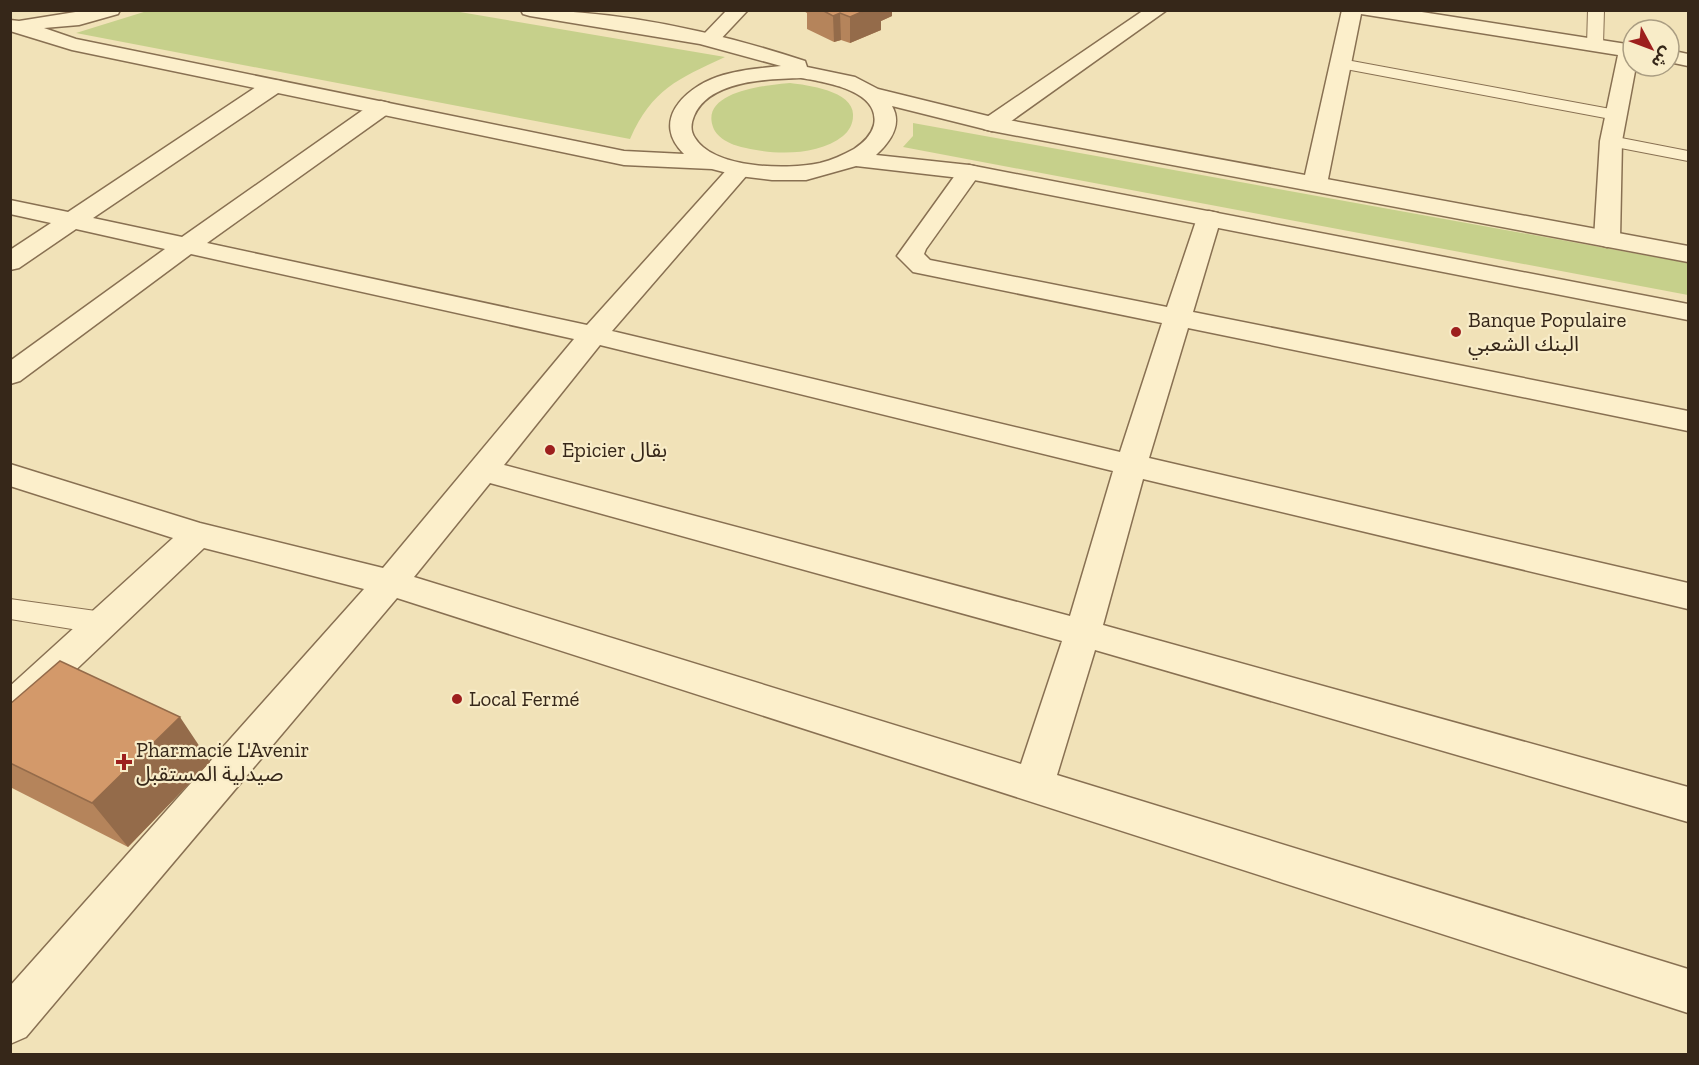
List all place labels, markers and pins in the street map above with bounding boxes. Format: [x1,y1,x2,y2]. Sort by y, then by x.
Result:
place label: Banque Populaire البنك الشعبي [1468,307,1627,360]
marker: Banque Populaire البنك الشعبي [1449,325,1463,339]
place label: Epicier بقال [562,437,667,462]
marker: Epicier بقال [543,443,557,457]
place label: Local Fermé [469,686,580,711]
marker: Local Fermé [450,692,464,706]
place label: Pharmacie L'Avenir صيدلية المستقبل [136,737,309,786]
marker: Pharmacie L'Avenir صيدلية المستقبل [117,755,131,769]

